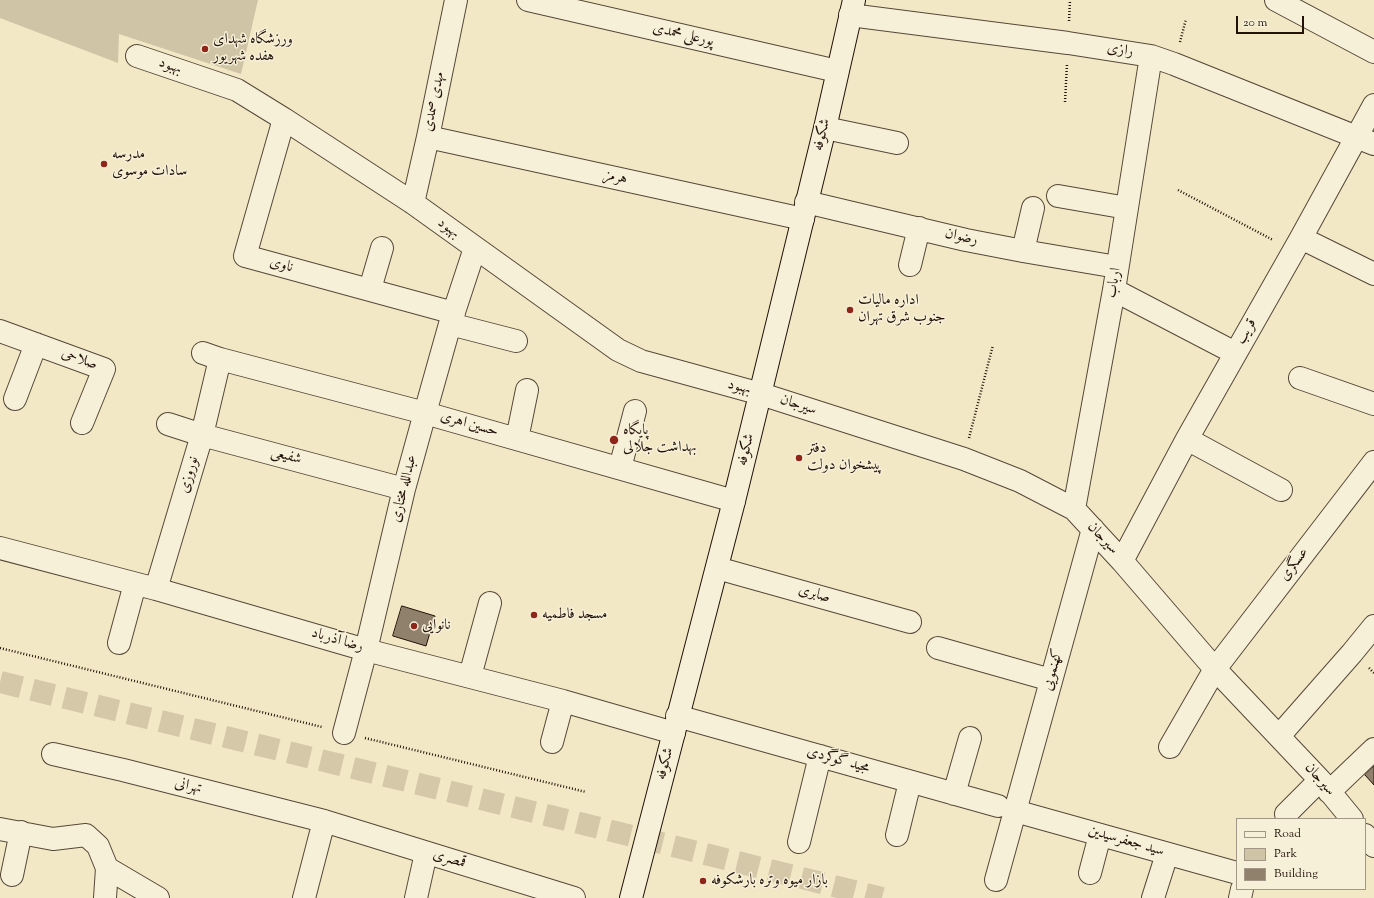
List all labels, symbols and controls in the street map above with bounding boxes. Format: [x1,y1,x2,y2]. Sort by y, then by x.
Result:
scale bar [1238,8,1306,34]
text: 20 m [1243,14,1267,32]
street label: پورعلی محمدی [651,20,715,52]
place label: ورزشگاه شهدای هفده شهریور [213,31,293,66]
street label: رازی [1105,40,1135,62]
marker: ورزشگاه شهدای هفده شهریور [200,44,210,54]
street label: بهبود [156,55,184,79]
street label: مهدی صمدی [420,71,450,133]
street label: شکوفه [810,117,836,153]
place label: مدرسه سادات موسوی [112,146,187,181]
marker: مدرسه سادات موسوی [99,159,109,169]
street label: هرمز [601,167,629,189]
street label: بهبود [433,215,463,243]
street label: رضوان [943,225,979,251]
street label: ناوی [267,254,295,278]
street label: ارباب [1104,266,1126,300]
place label: اداره مالیات جنوب شرق تهران [858,292,946,327]
marker: اداره مالیات جنوب شرق تهران [845,305,855,315]
street label: قریب [1233,316,1261,348]
street label: صلاحی [58,345,100,375]
street label: بهبود [725,376,753,400]
street label: سیرجان [777,392,819,420]
street label: حسین اهری [438,408,500,442]
place label: پایگاه بهداشت جلالی [623,422,696,457]
street label: شکوفه [734,432,760,468]
marker: پایگاه بهداشت جلالی [608,434,620,446]
place label: دفتر پیشخوان دولت [807,440,882,475]
street label: شفیعی [269,444,303,470]
street label: عبدالله مختاری [388,453,422,525]
marker: دفتر پیشخوان دولت [794,453,804,463]
street label: نوروزی [176,455,204,495]
street label: سیرجان [1083,519,1121,559]
street label: عسگری [1277,545,1313,585]
street label: صابری [796,582,832,608]
place label: مسجد فاطمیه [542,606,607,624]
marker: مسجد فاطمیه [529,610,539,620]
place label: نانوایی [422,617,451,635]
marker: نانوایی [409,621,419,631]
street label: رضا آذرباد [309,625,365,657]
street label: کهنمویی [1040,647,1068,693]
street label: مجید گوگردی [805,743,871,779]
street label: شکوفه [653,746,679,782]
street label: سیرجان [1300,760,1338,800]
street label: تهرانی [173,775,203,799]
legend [1236,818,1366,890]
street label: سید جعفرسیدین [1086,823,1166,861]
text: Road [1274,825,1301,843]
text: Park [1274,845,1297,863]
street label: قمصری [430,847,468,873]
text: Building [1274,865,1318,883]
place label: بازار میوه وتره بارشکوفه [711,872,828,890]
marker: بازار میوه وتره بارشکوفه [698,876,708,886]

